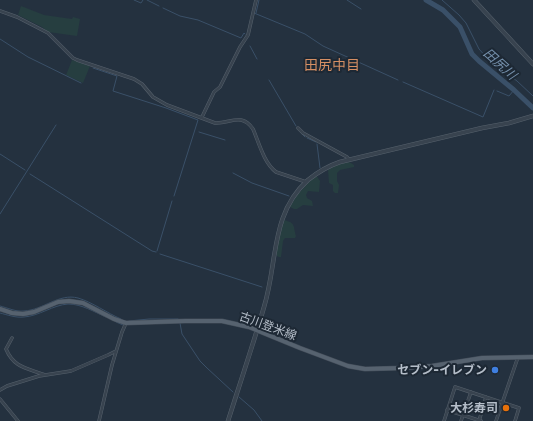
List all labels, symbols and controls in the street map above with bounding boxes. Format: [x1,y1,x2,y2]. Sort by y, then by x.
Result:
water label: 田尻川 [480,45,521,84]
district label: 田尻中目 [304,57,360,74]
street label: 古川登米線 [237,309,299,343]
place label: セブン-イレブン [397,363,487,377]
marker: セブン-イレブン [490,365,500,375]
place label: 大杉寿司 [450,401,498,415]
marker: 大杉寿司 [501,403,511,413]

